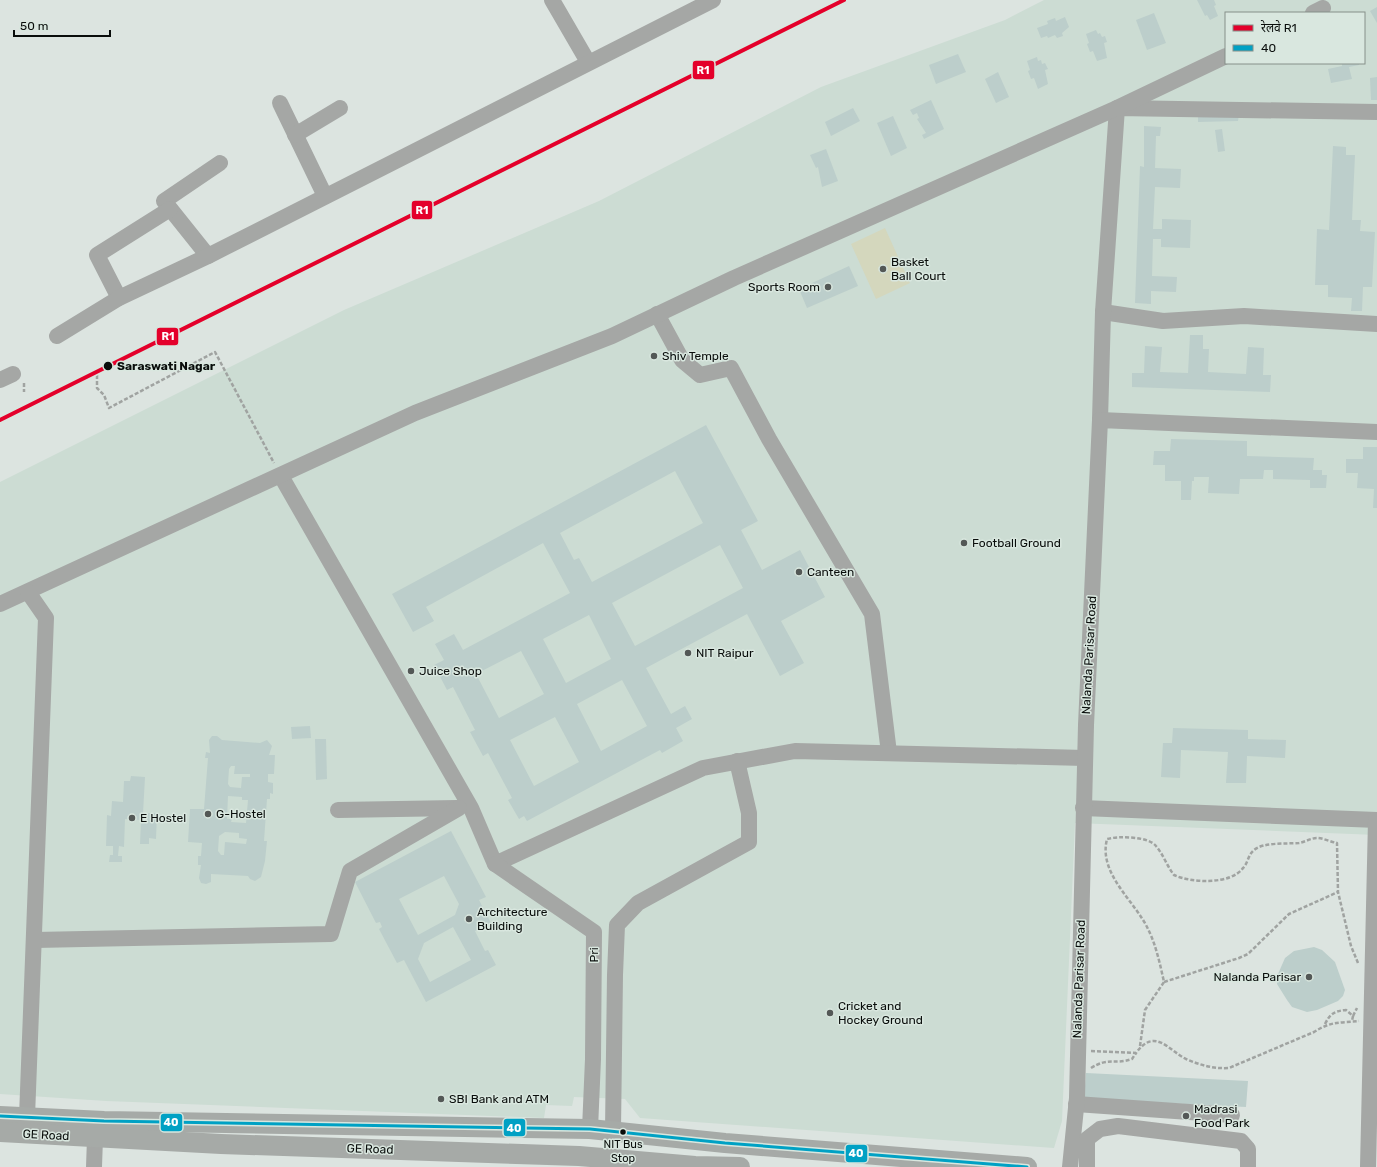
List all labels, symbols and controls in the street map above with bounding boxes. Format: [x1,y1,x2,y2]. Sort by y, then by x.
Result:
scale bar [14,12,110,38]
legend [1225,12,1365,64]
text: 50 m [20,19,48,33]
text: रेलवे R1 [1261,20,1297,35]
text: 40 [1261,41,1276,55]
line badge: R1 [692,60,715,80]
text: R1 [696,64,710,77]
line badge: R1 [411,200,433,220]
text: R1 [415,204,429,217]
place label: Basket Ball Court [891,255,946,283]
marker: Basket Ball Court [878,264,888,274]
place label: Sports Room [748,280,820,294]
marker: Sports Room [823,282,833,292]
line badge: R1 [156,327,179,346]
text: R1 [161,330,175,343]
place label: Shiv Temple [662,349,729,363]
marker: Shiv Temple [649,351,659,361]
place label: Saraswati Nagar [117,359,216,373]
marker: Saraswati Nagar [102,360,114,372]
place label: Football Ground [972,536,1061,550]
marker: Football Ground [959,538,969,548]
place label: Canteen [807,565,854,579]
marker: Canteen [794,567,804,577]
street label: Nalanda Parisar Road [1079,595,1099,715]
place label: NIT Raipur [696,646,754,660]
marker: NIT Raipur [683,648,693,658]
place label: Juice Shop [419,664,482,678]
marker: Juice Shop [406,666,416,676]
place label: G-Hostel [216,807,266,821]
marker: G-Hostel [203,809,213,819]
place label: E Hostel [140,811,186,825]
marker: E Hostel [127,813,137,823]
place label: Architecture Building [477,905,548,933]
marker: Architecture Building [464,914,474,924]
street label: Nalanda Parisar Road [1070,920,1088,1038]
street label: Pri [587,947,601,963]
place label: Nalanda Parisar [1214,970,1301,984]
marker: Nalanda Parisar [1304,972,1314,982]
place label: Cricket and Hockey Ground [838,999,923,1027]
marker: Cricket and Hockey Ground [825,1008,835,1018]
place label: SBI Bank and ATM [449,1092,549,1106]
marker: SBI Bank and ATM [436,1094,446,1104]
place label: Madrasi Food Park [1194,1102,1251,1130]
marker: Madrasi Food Park [1181,1111,1191,1121]
line badge: 40 [160,1113,183,1132]
text: 40 [164,1116,179,1129]
line badge: 40 [503,1118,526,1137]
text: 40 [507,1122,522,1135]
street label: GE Road [22,1127,70,1143]
marker: NIT Bus Stop [618,1127,628,1137]
place label: NIT Bus Stop [603,1138,643,1165]
street label: GE Road [346,1141,394,1157]
line badge: 40 [845,1144,868,1163]
text: 40 [849,1147,864,1160]

